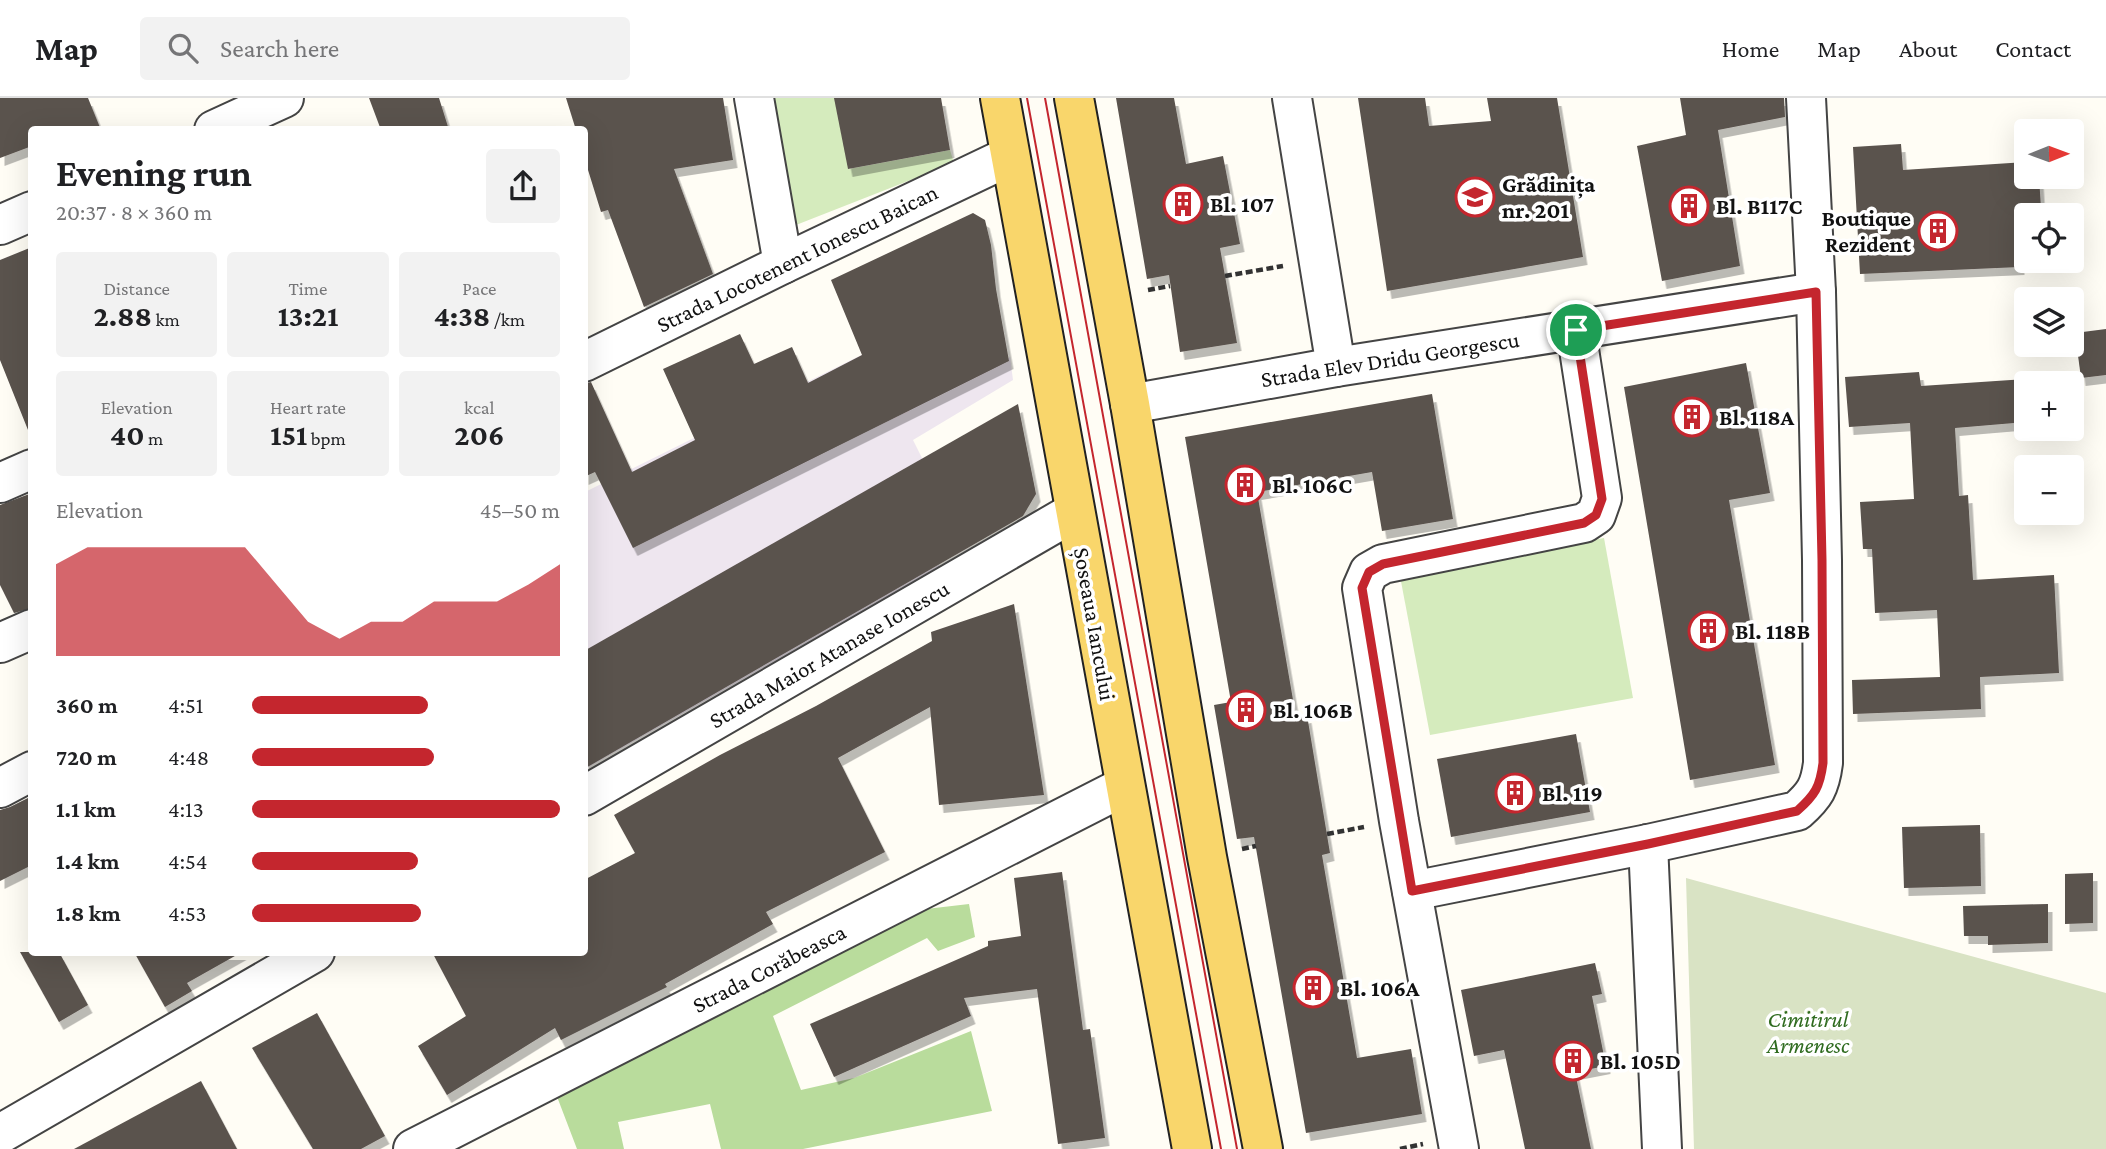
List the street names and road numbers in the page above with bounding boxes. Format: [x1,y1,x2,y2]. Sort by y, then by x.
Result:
street label: Strada Locotenent Ionescu Baican [652,178,942,338]
street label: Strada Elev Dridu Georgescu [1259,326,1521,392]
street label: Șoseaua Iancului [1067,545,1121,703]
street label: Strada Maior Atanase Ionescu [704,575,954,733]
street label: Strada Corăbeasca [688,918,850,1018]

